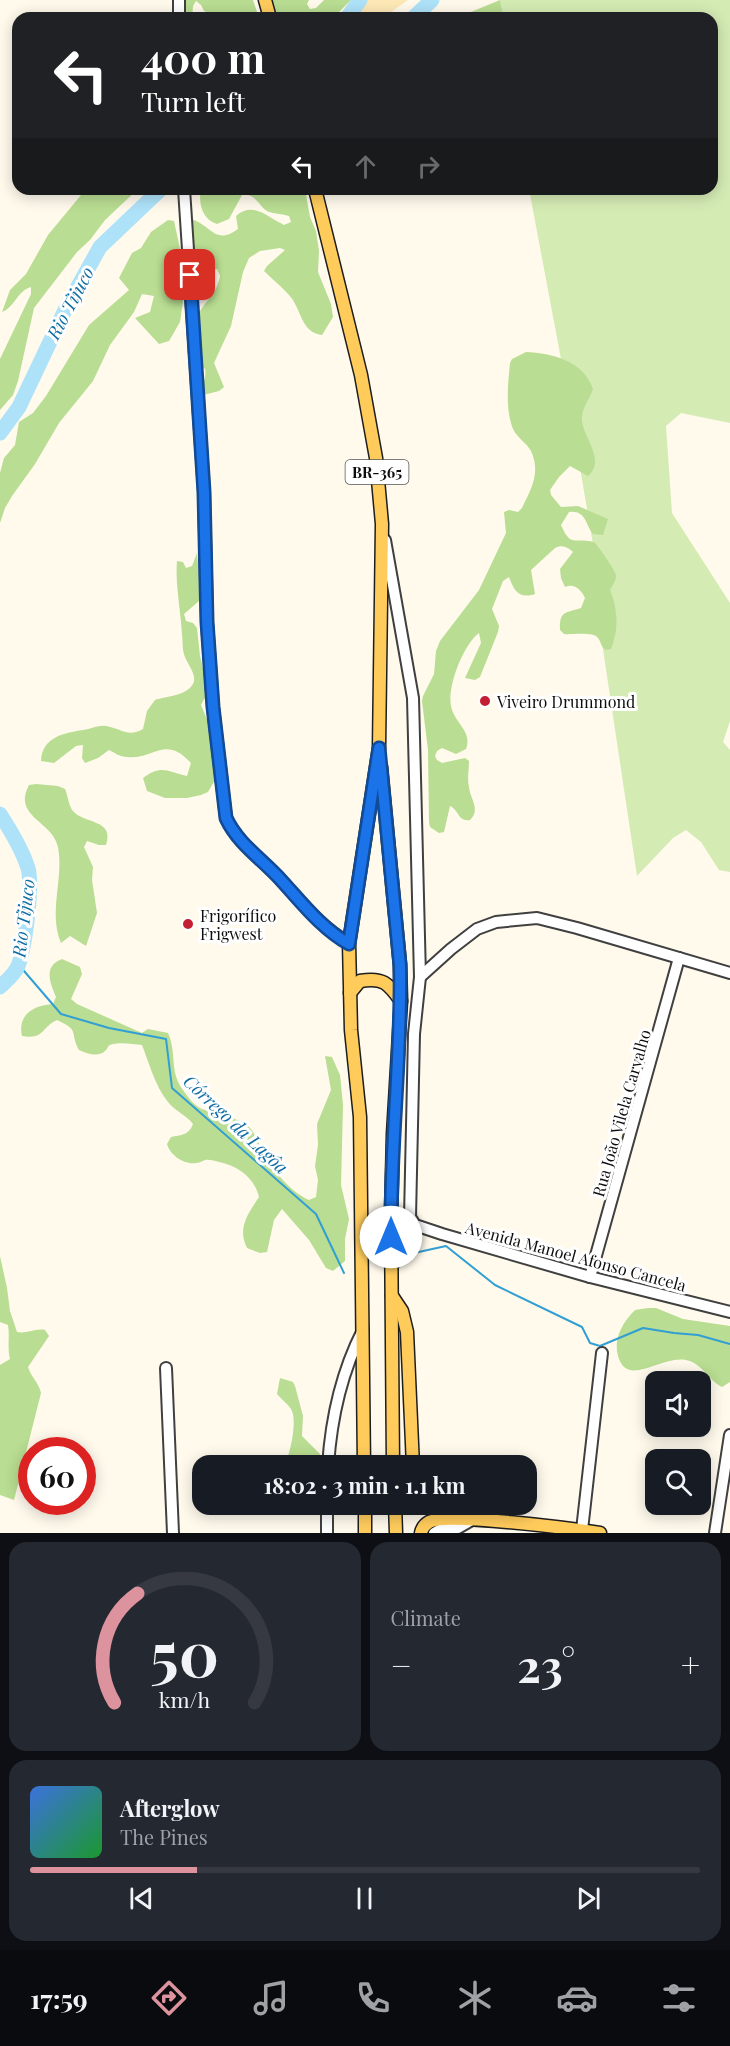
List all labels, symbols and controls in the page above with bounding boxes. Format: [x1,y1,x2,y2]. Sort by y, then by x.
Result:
text: 400 m [141,29,265,85]
icon: left [42,36,120,114]
text: Turn left [141,83,245,119]
icon: left [286,150,319,183]
icon: ahead [349,150,382,183]
icon: right [412,150,445,183]
pin [164,249,215,300]
icon: arrive [173,258,206,291]
water label: Rio Tijuco [40,262,99,344]
road number: BR-365 [346,460,409,484]
place label: Viveiro Drummond [496,691,635,712]
marker: Viveiro Drummond [478,694,492,708]
water label: Rio Tijuco [6,877,40,960]
place label: Frigorífico Frigwest [200,905,276,944]
marker: Frigorífico Frigwest [181,917,195,931]
street label: Rua João Vilela Carvalho [587,1027,655,1199]
water label: Córrego da Lagôa [178,1069,294,1179]
position arrow [359,1205,423,1269]
street label: Avenida Manoel Afonso Cancela [462,1216,689,1296]
map controls [645,1371,711,1515]
button: sound [645,1371,711,1437]
speed limit sign: 60 [18,1437,96,1515]
button: search [645,1449,711,1515]
text: 18:02 · 3 min · 1.1 km [264,1470,465,1500]
text: Climate [391,1604,461,1631]
text: 50 [150,1609,219,1693]
text: 23° [517,1634,575,1694]
text: − [391,1642,412,1686]
text: + [681,1642,700,1686]
text: km/h [159,1686,211,1714]
text: Afterglow [120,1793,220,1823]
text: The Pines [120,1823,208,1850]
icon: previous [125,1882,158,1915]
icon: pause [348,1882,381,1915]
icon: next [572,1882,605,1915]
icon: directions [148,1977,190,2019]
icon: music [250,1977,292,2019]
icon: phone [352,1977,394,2019]
icon: climate [454,1977,496,2019]
icon: car [556,1977,598,2019]
icon: filters [658,1977,700,2019]
text: 17:59 [30,1980,88,2016]

